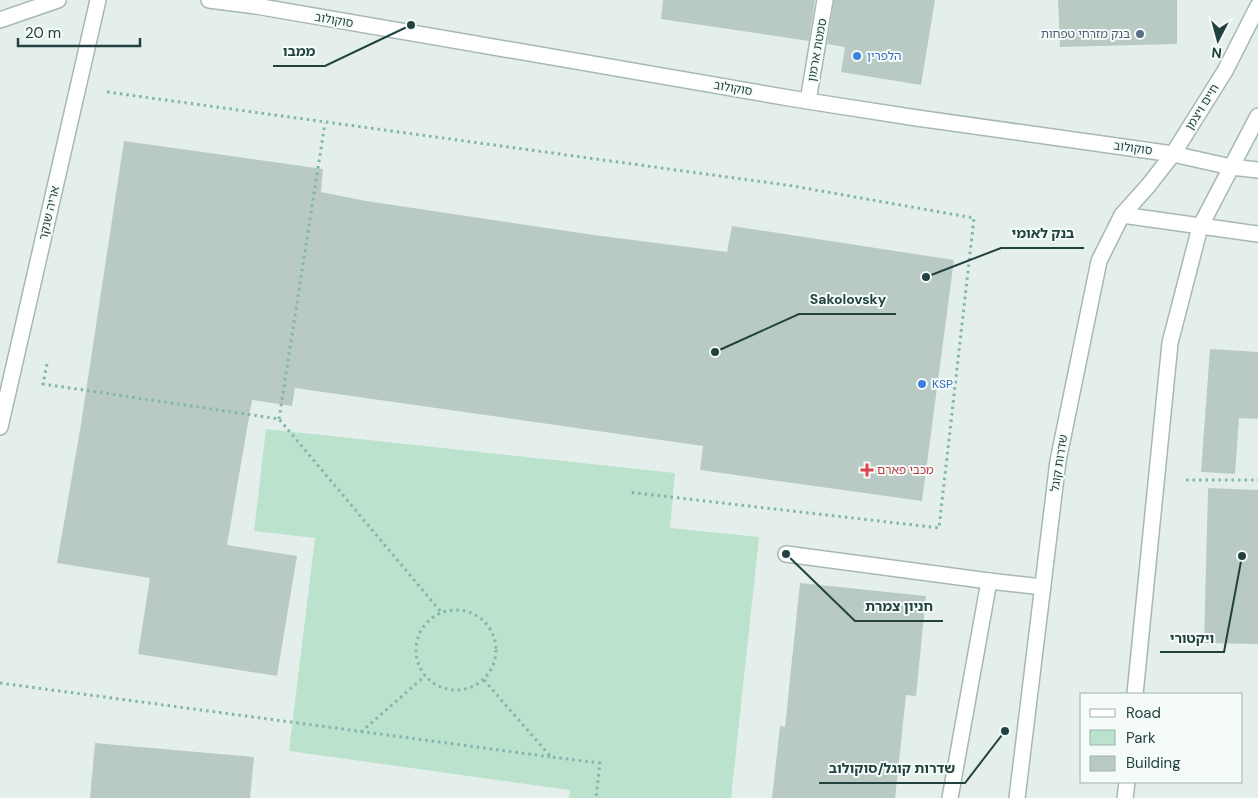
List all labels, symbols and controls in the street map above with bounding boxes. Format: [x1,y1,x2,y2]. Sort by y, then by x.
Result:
street label: סוקולוב [313,9,355,31]
scale bar [18,15,140,47]
north arrow [1193,15,1243,65]
street label: סמטת ארמון [804,17,830,83]
text: 20 m [25,23,61,43]
place label: בנק מזרחי טפחות [1041,26,1130,42]
marker: בנק מזרחי טפחות [1134,28,1146,40]
callout: ממבו [273,37,325,66]
text: ממבו [283,42,315,60]
text: N [1211,43,1223,62]
place label: הלפרין [867,48,902,64]
marker: הלפרין [851,50,863,62]
street label: סוקולוב [712,77,754,99]
street label: חיים ויצמן [1181,81,1223,133]
street label: סוקולוב [1113,137,1154,159]
street label: אריה שנקר [35,184,63,242]
callout: בנק לאומי [1001,219,1084,248]
text: בנק לאומי [1012,224,1074,242]
callout: Sakolovsky [799,285,896,314]
text: Sakolovsky [810,290,887,308]
place label: KSP [932,376,953,392]
marker: KSP [916,378,928,390]
street label: שדרות קוגל [1047,433,1071,493]
place label: מכבי פארם [877,462,934,478]
marker: מכבי פארם [861,464,873,476]
callout: חניון צמרת [855,592,943,621]
text: חניון צמרת [865,597,933,615]
callout: ויקטורי [1160,623,1224,652]
text: ויקטורי [1170,629,1214,647]
legend [1080,693,1243,783]
text: Road [1126,703,1161,723]
text: Park [1126,728,1156,748]
text: Building [1126,753,1181,773]
callout: שדרות קוגל/סוקולוב [819,754,965,783]
text: שדרות קוגל/סוקולוב [829,759,955,777]

